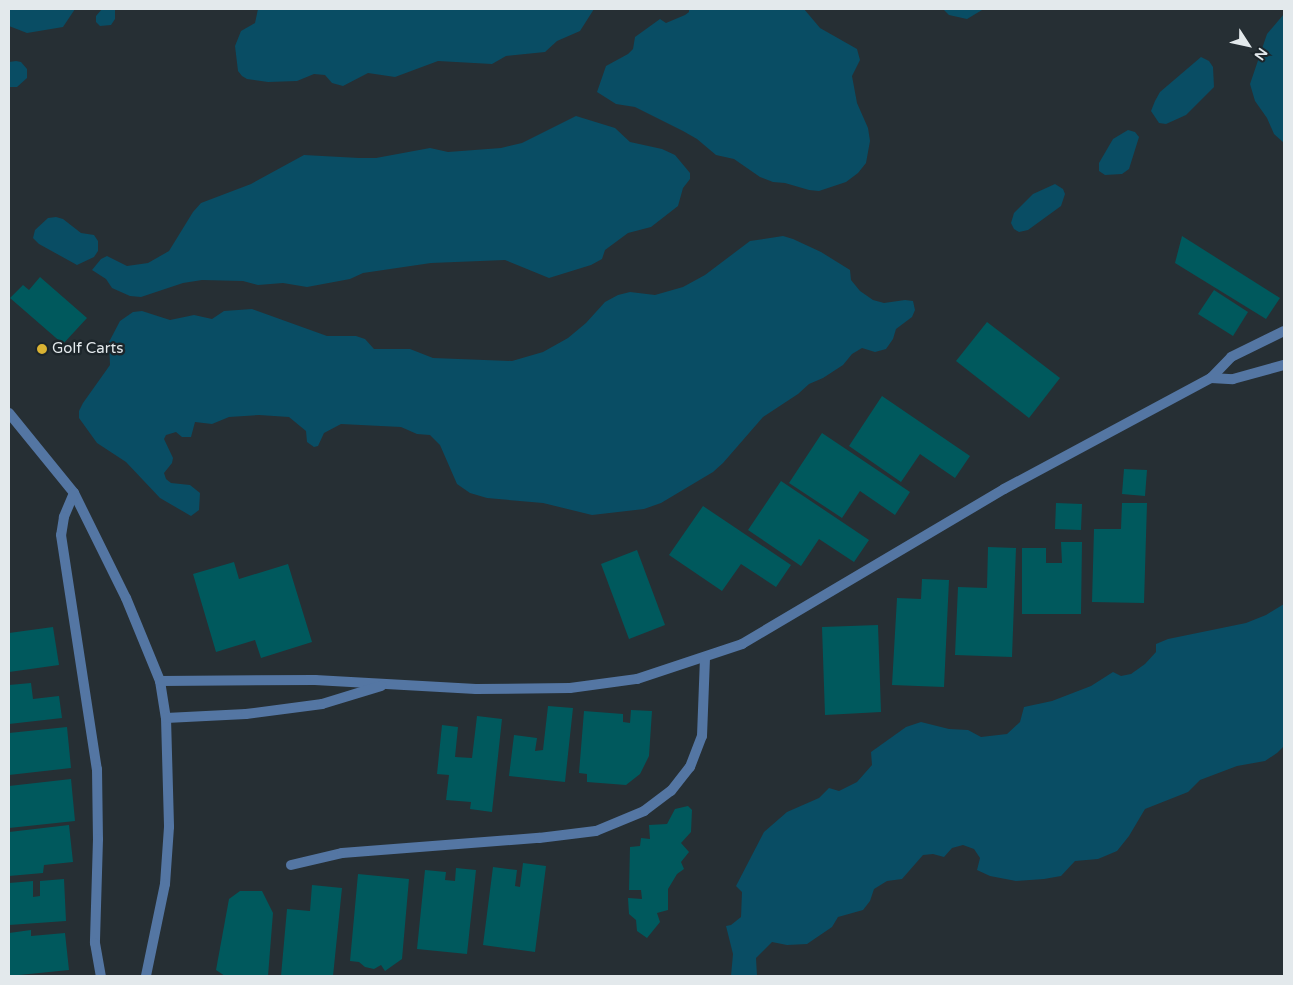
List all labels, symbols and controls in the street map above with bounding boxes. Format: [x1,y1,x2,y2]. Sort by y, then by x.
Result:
north arrow [1223,20,1273,70]
text: N [1251,44,1271,63]
place label: Golf Carts [52,340,123,358]
marker: Golf Carts [36,343,48,355]

